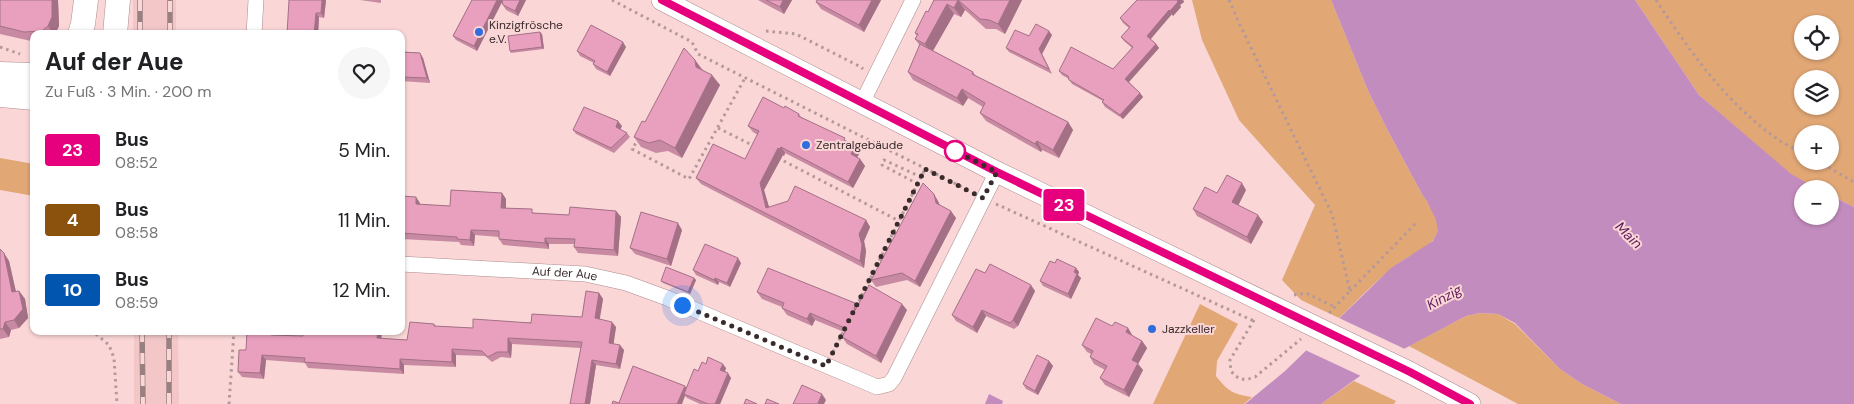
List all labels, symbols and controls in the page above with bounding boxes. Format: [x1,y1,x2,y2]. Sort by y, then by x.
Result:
map controls [1794,15,1839,225]
button: locate [1794,15,1839,60]
place label: Kinzigfrösche e.V. [489,17,563,47]
marker: Kinzigfrösche e.V. [473,26,485,38]
text: Auf der Aue [45,46,183,77]
button: heart [338,47,390,99]
button: layers [1794,70,1839,115]
text: Zu Fuß · 3 Min. · 200 m [45,81,212,102]
button: + [1794,125,1839,170]
text: Bus [115,127,149,152]
place label: Zentralgebäude [816,137,903,153]
text: 23 [62,138,83,162]
text: 5 Min. [338,138,390,163]
marker: Zentralgebäude [800,139,812,151]
unlabelled marker [944,140,966,162]
text: 08:52 [115,152,158,173]
button: − [1794,180,1839,225]
line badge: 23 [1042,189,1086,221]
text: 23 [1053,193,1075,217]
text: Bus [115,197,149,222]
text: 4 [67,208,78,232]
text: 11 Min. [338,208,390,233]
water label: Main [1612,218,1646,252]
text: 08:58 [115,222,158,243]
street label: Auf der Aue [532,263,599,285]
text: Bus [115,267,149,292]
text: 10 [63,278,82,302]
text: 12 Min. [333,278,390,303]
water label: Kinzig [1423,280,1465,314]
text: 08:59 [115,292,158,313]
your location [670,293,695,318]
place label: Jazzkeller [1162,321,1215,337]
marker: Jazzkeller [1146,323,1158,335]

